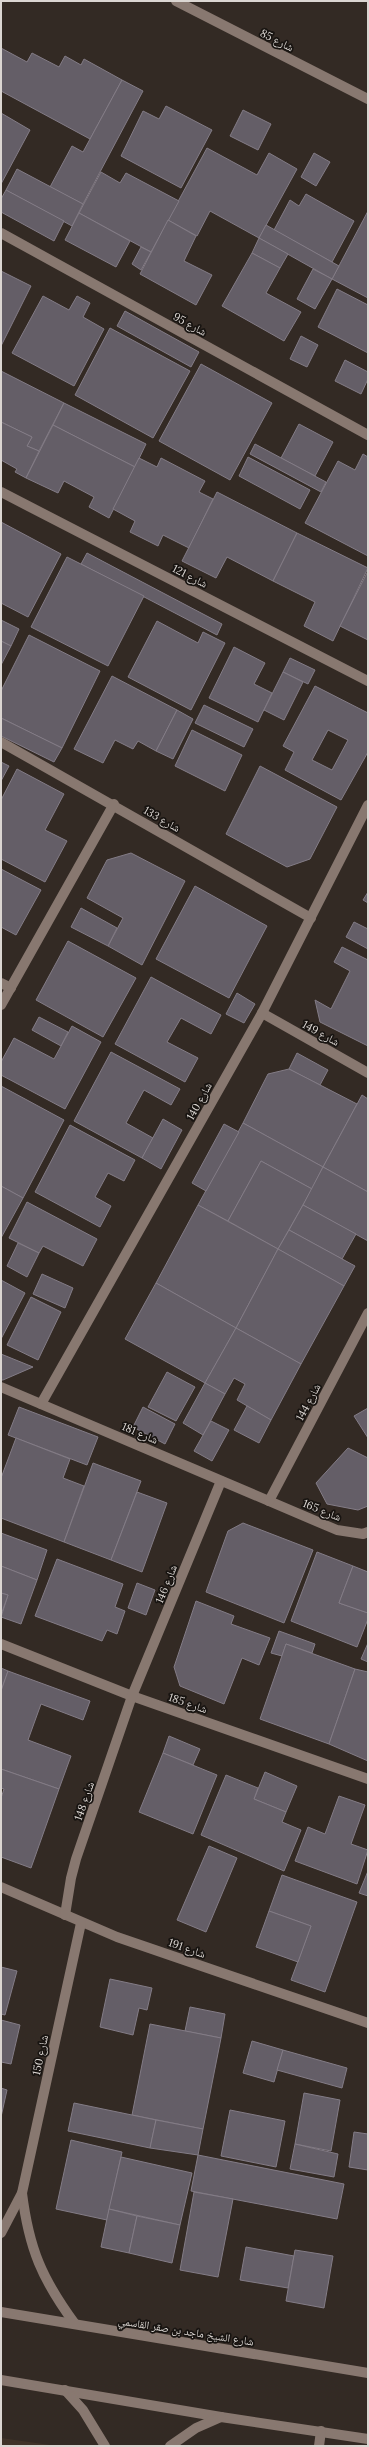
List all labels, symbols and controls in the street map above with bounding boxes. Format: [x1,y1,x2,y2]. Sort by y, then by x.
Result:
street label: شارع 85 [258,26,296,54]
street label: شارع 95 [171,309,209,339]
street label: شارع 121 [170,561,210,591]
street label: شارع 133 [141,803,183,835]
street label: شارع 149 [300,1017,342,1049]
street label: شارع 140 [183,1080,215,1122]
street label: شارع 144 [292,1381,324,1423]
street label: شارع 181 [120,1419,160,1447]
street label: شارع 165 [301,1496,343,1524]
street label: شارع 146 [152,1563,180,1605]
street label: شارع 185 [167,1690,209,1716]
street label: شارع 148 [71,1780,97,1822]
street label: شارع 191 [167,1935,207,1961]
street label: شارع 150 [29,2034,51,2076]
street label: شارع الشيخ ماجد بن صقر القاسمي [117,2313,255,2350]

